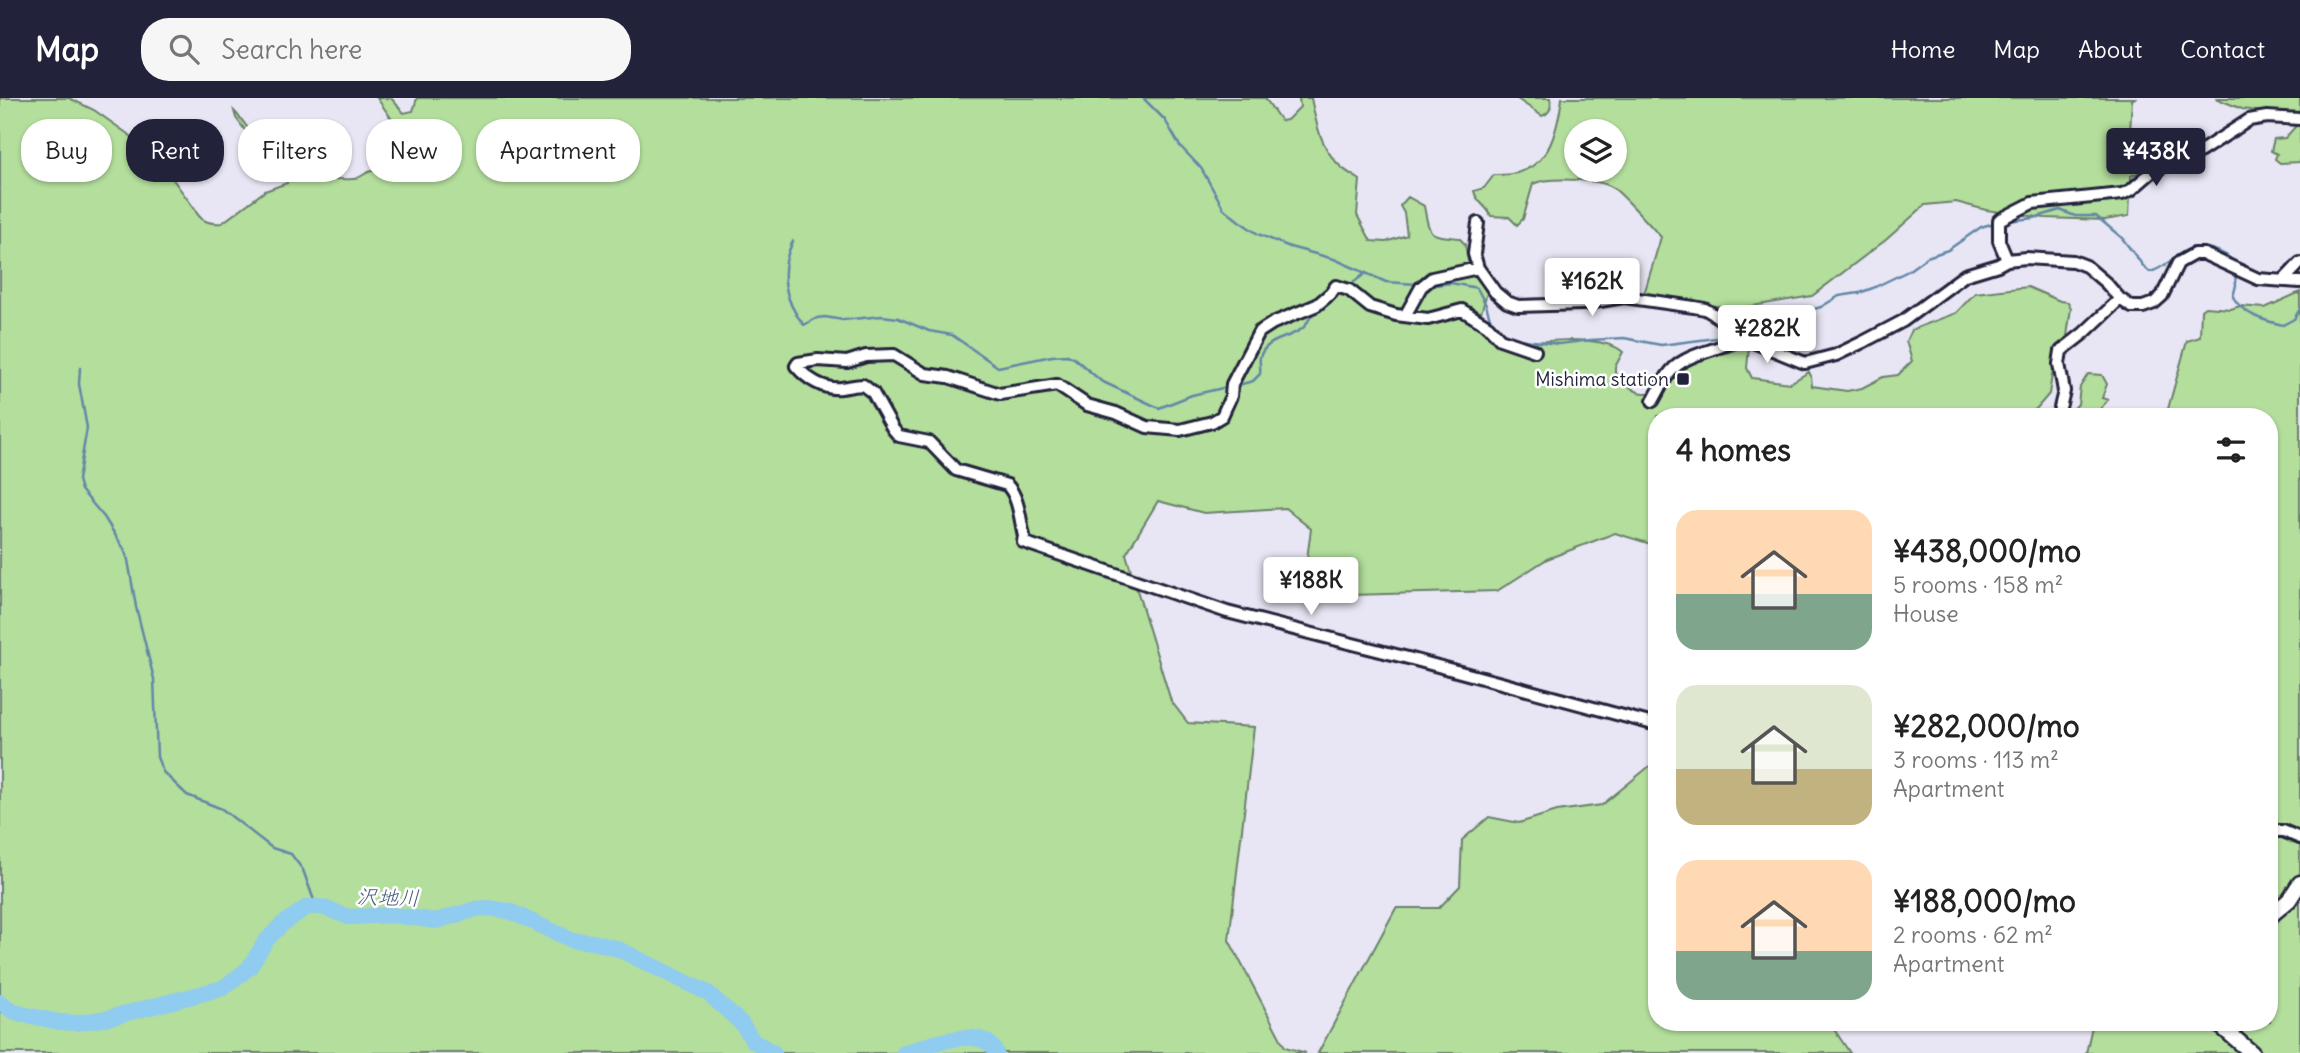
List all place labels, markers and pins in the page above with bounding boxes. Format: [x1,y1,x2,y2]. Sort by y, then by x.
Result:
pin: ¥438K [2107,129,2205,188]
pin: ¥162K [1543,258,1641,318]
pin: ¥282K [1718,306,1816,365]
place label: Mishima station [1535,367,1669,391]
marker: Mishima station [1675,371,1691,387]
pin: ¥188K [1262,558,1360,617]

